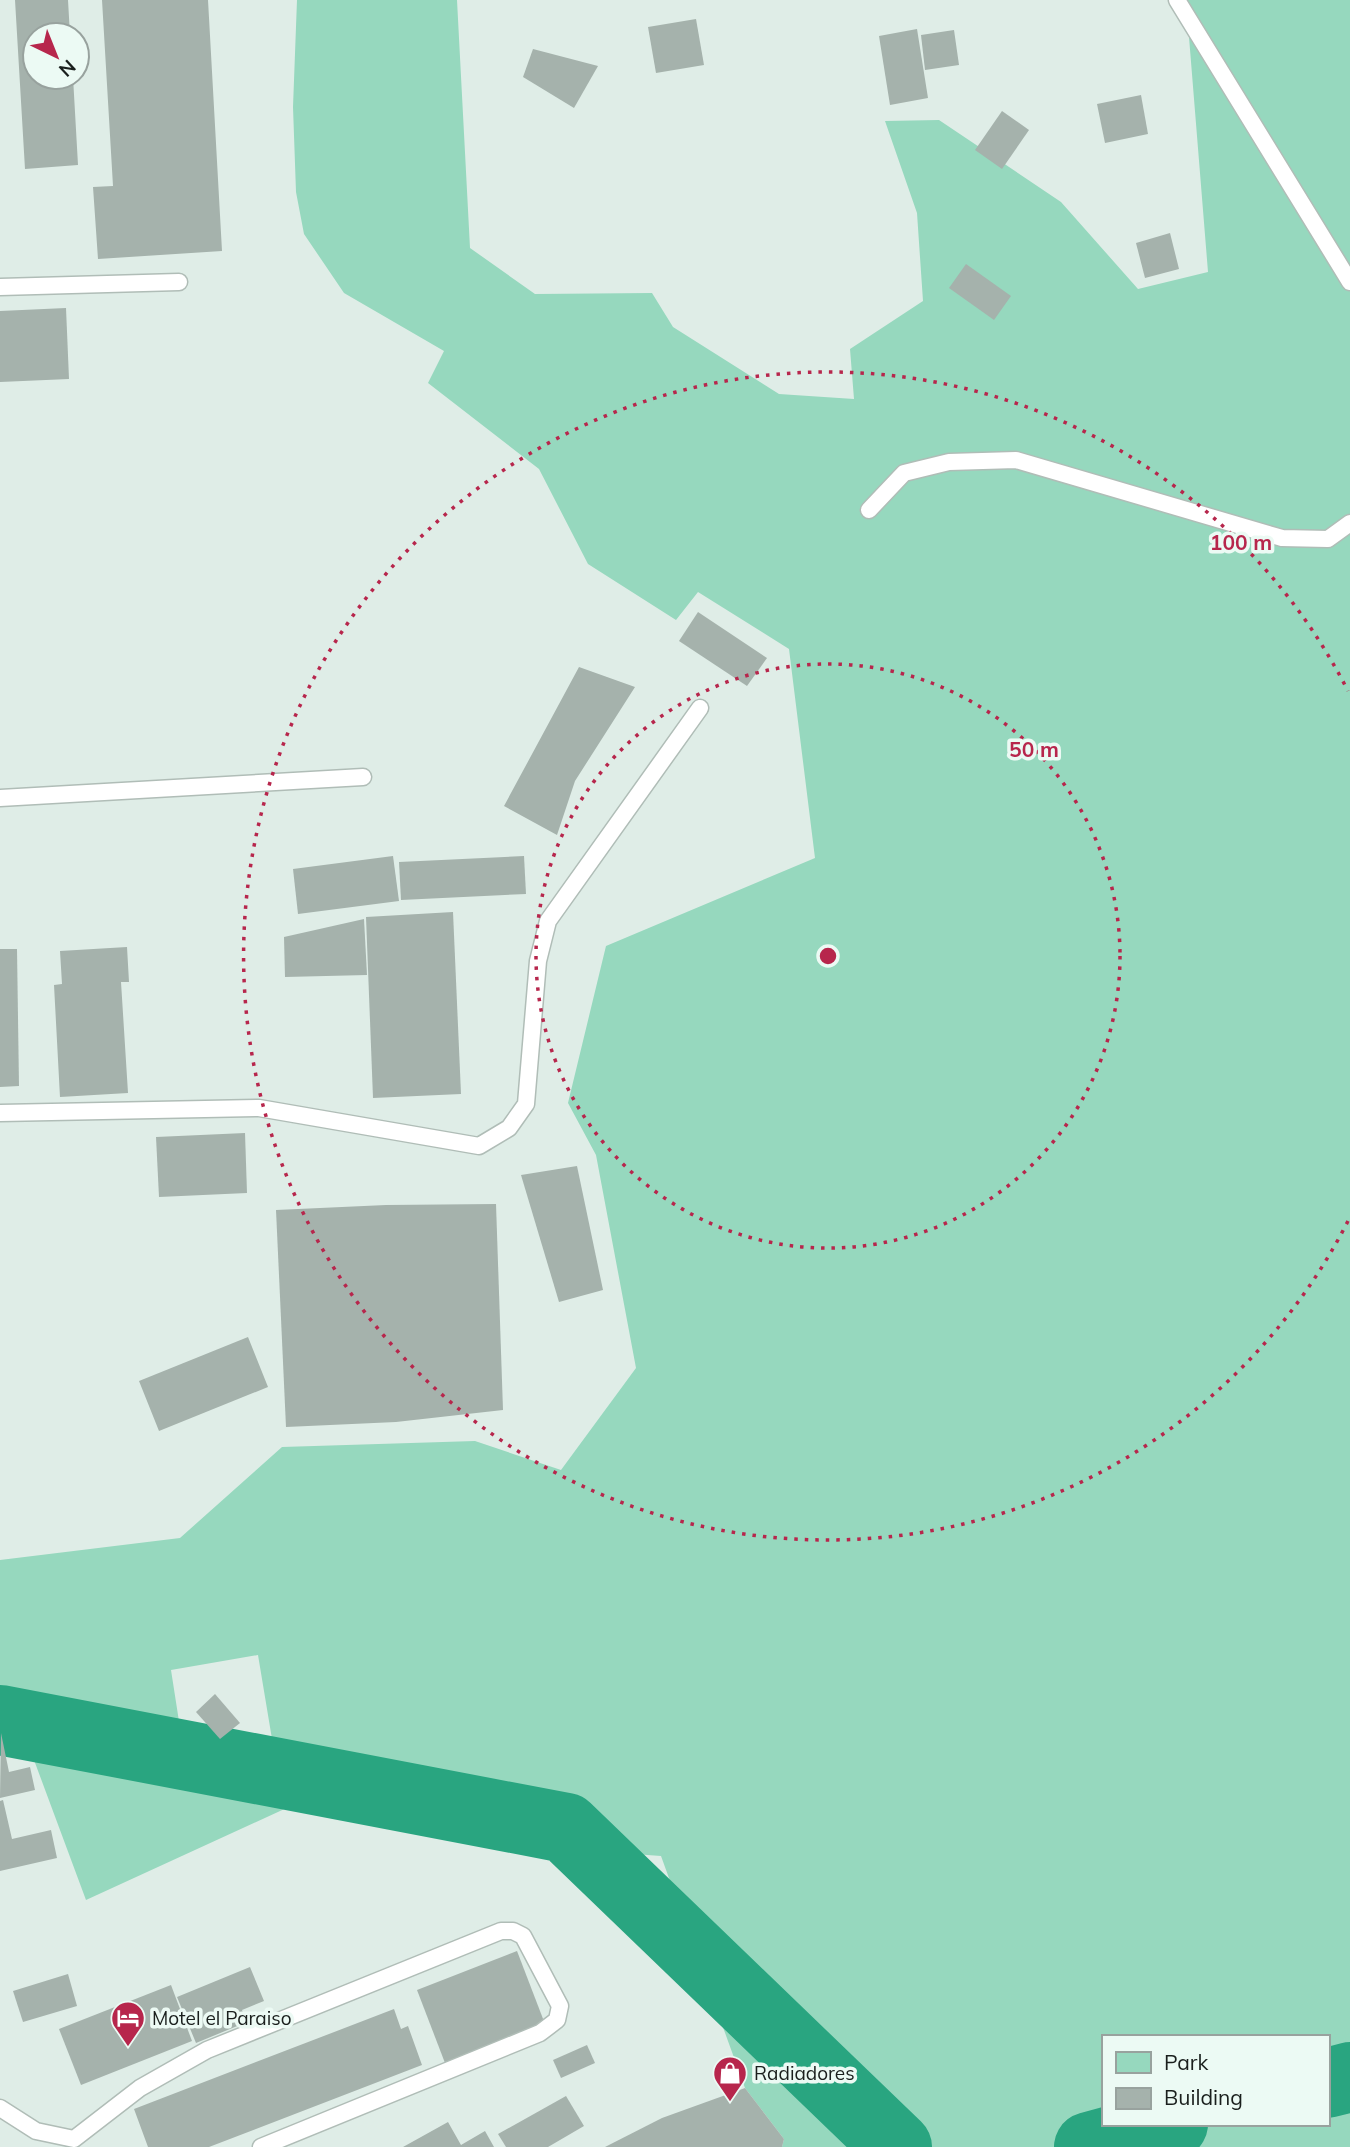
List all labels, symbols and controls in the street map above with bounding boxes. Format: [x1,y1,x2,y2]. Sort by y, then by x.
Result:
north arrow [21,21,91,91]
text: N [54,55,81,82]
text: 100 m [1210,529,1272,555]
text: 50 m [1009,736,1059,762]
centre of rings [816,944,840,968]
hotel icon: Motel el Paraiso [109,1999,147,2048]
place label: Motel el Paraiso [152,2006,292,2030]
legend [1102,2035,1329,2126]
text: Park [1164,2049,1208,2075]
shop icon: Radiadores [711,2054,749,2103]
place label: Radiadores [754,2061,855,2085]
text: Building [1164,2084,1243,2110]

